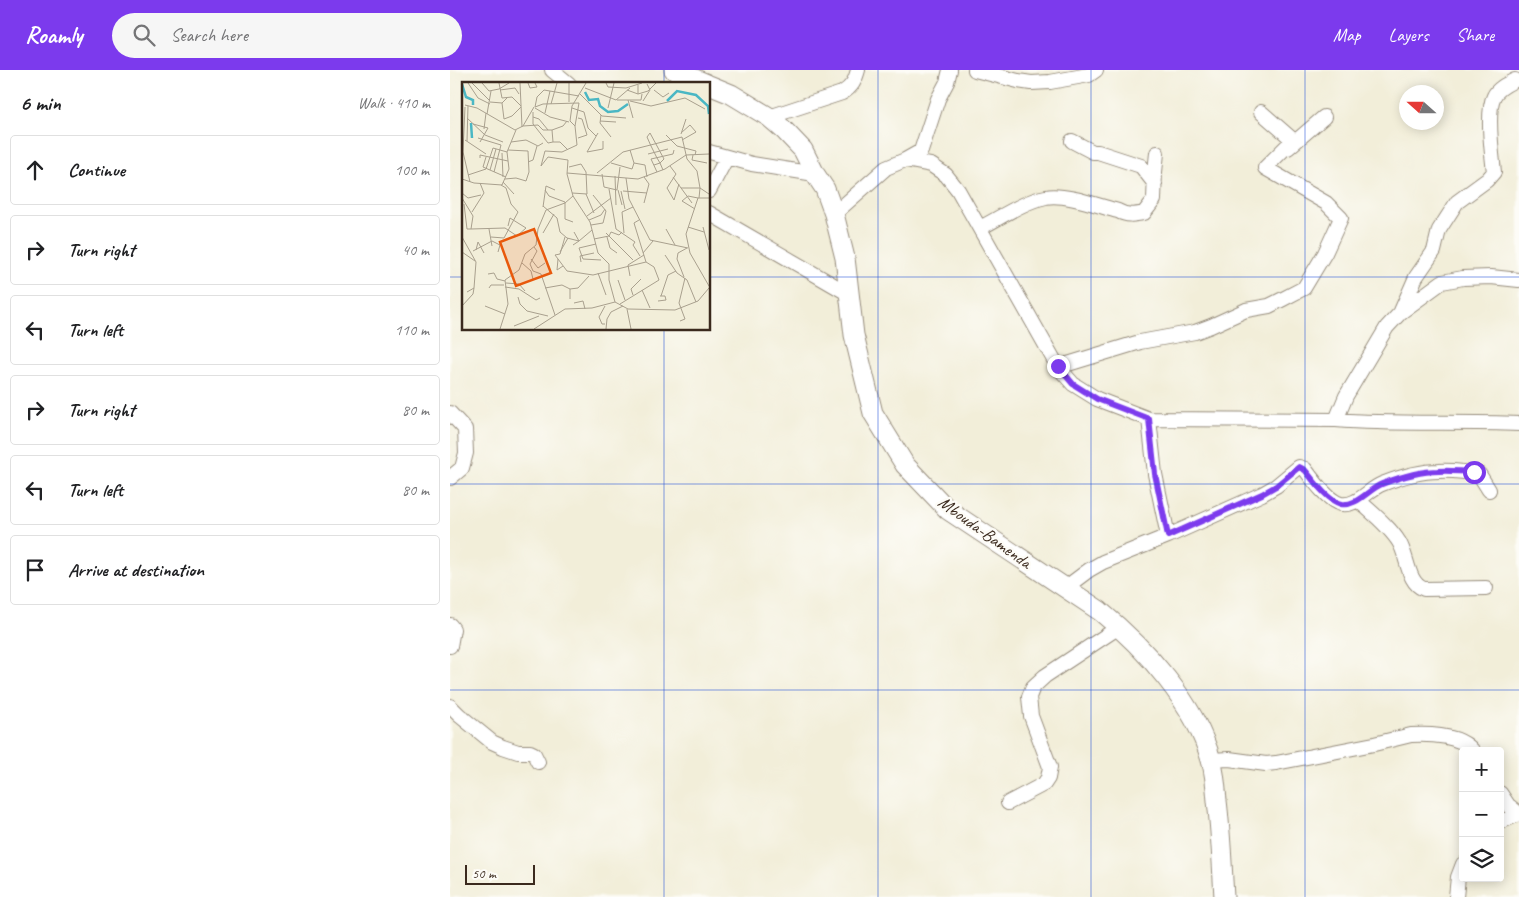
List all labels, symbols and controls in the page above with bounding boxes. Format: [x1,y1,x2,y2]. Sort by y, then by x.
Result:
search box [112,13,462,58]
text: Roamly [25,20,82,50]
icon: search [130,21,158,49]
text: Search here [170,23,248,47]
text: Map [1333,24,1361,46]
text: Layers [1389,24,1428,46]
text: Share [1456,24,1494,46]
inset map [462,82,710,330]
north arrow [1399,85,1444,130]
text: 6 min [20,90,61,116]
text: Walk · 410 m [358,93,430,113]
icon: ahead [21,156,49,184]
text: Continue [68,158,125,182]
text: 100 m [395,160,429,180]
icon: right [21,236,49,264]
text: Turn right [68,238,135,262]
text: 40 m [402,240,429,260]
icon: left [21,316,49,344]
text: Turn left [68,318,123,342]
text: 110 m [395,320,429,340]
route end [1047,355,1070,378]
icon: right [21,396,49,424]
text: Turn right [68,398,135,422]
text: 80 m [402,400,429,420]
route start [1463,461,1486,484]
icon: left [21,476,49,504]
text: Turn left [68,478,123,502]
text: 80 m [402,480,429,500]
street label: Mbouda-Bamenda [934,491,1037,574]
icon: arrive [21,556,49,584]
text: Arrive at destination [68,558,204,582]
map controls [1459,747,1504,882]
button: + [1459,747,1504,792]
button: − [1459,792,1504,837]
button: layers [1459,837,1504,882]
scale bar [465,862,535,885]
text: 50 m [472,865,496,882]

